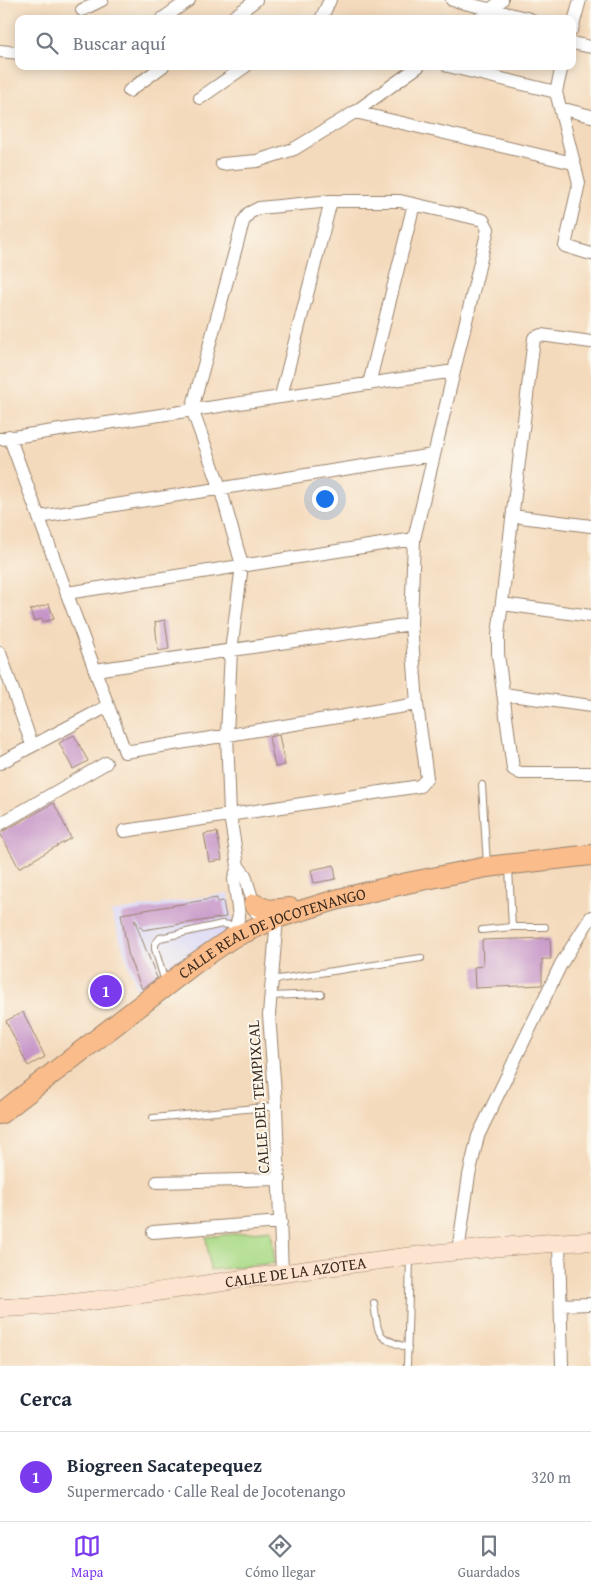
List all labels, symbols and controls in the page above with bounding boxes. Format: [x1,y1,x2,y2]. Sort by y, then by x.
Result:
search box [15,15,576,70]
icon: search [33,29,61,57]
text: Buscar aquí [73,29,166,57]
your location [312,486,338,512]
street label: CALLE REAL DE JOCOTENANGO [173,881,368,984]
pin: 1 [90,972,122,1010]
street label: CALLE DEL TEMPIXCAL [241,1019,275,1174]
street label: CALLE DE LA AZOTEA [224,1250,368,1293]
text: Cerca [20,1383,72,1414]
text: Biogreen Sacatepequez [67,1451,262,1479]
text: 1 [32,1465,40,1489]
text: 320 m [531,1465,571,1489]
text: Supermercado · Calle Real de Jocotenango [67,1479,346,1503]
tab: Mapa [71,1532,103,1582]
tab: Cómo llegar [245,1532,316,1582]
tab: Guardados [458,1532,520,1582]

